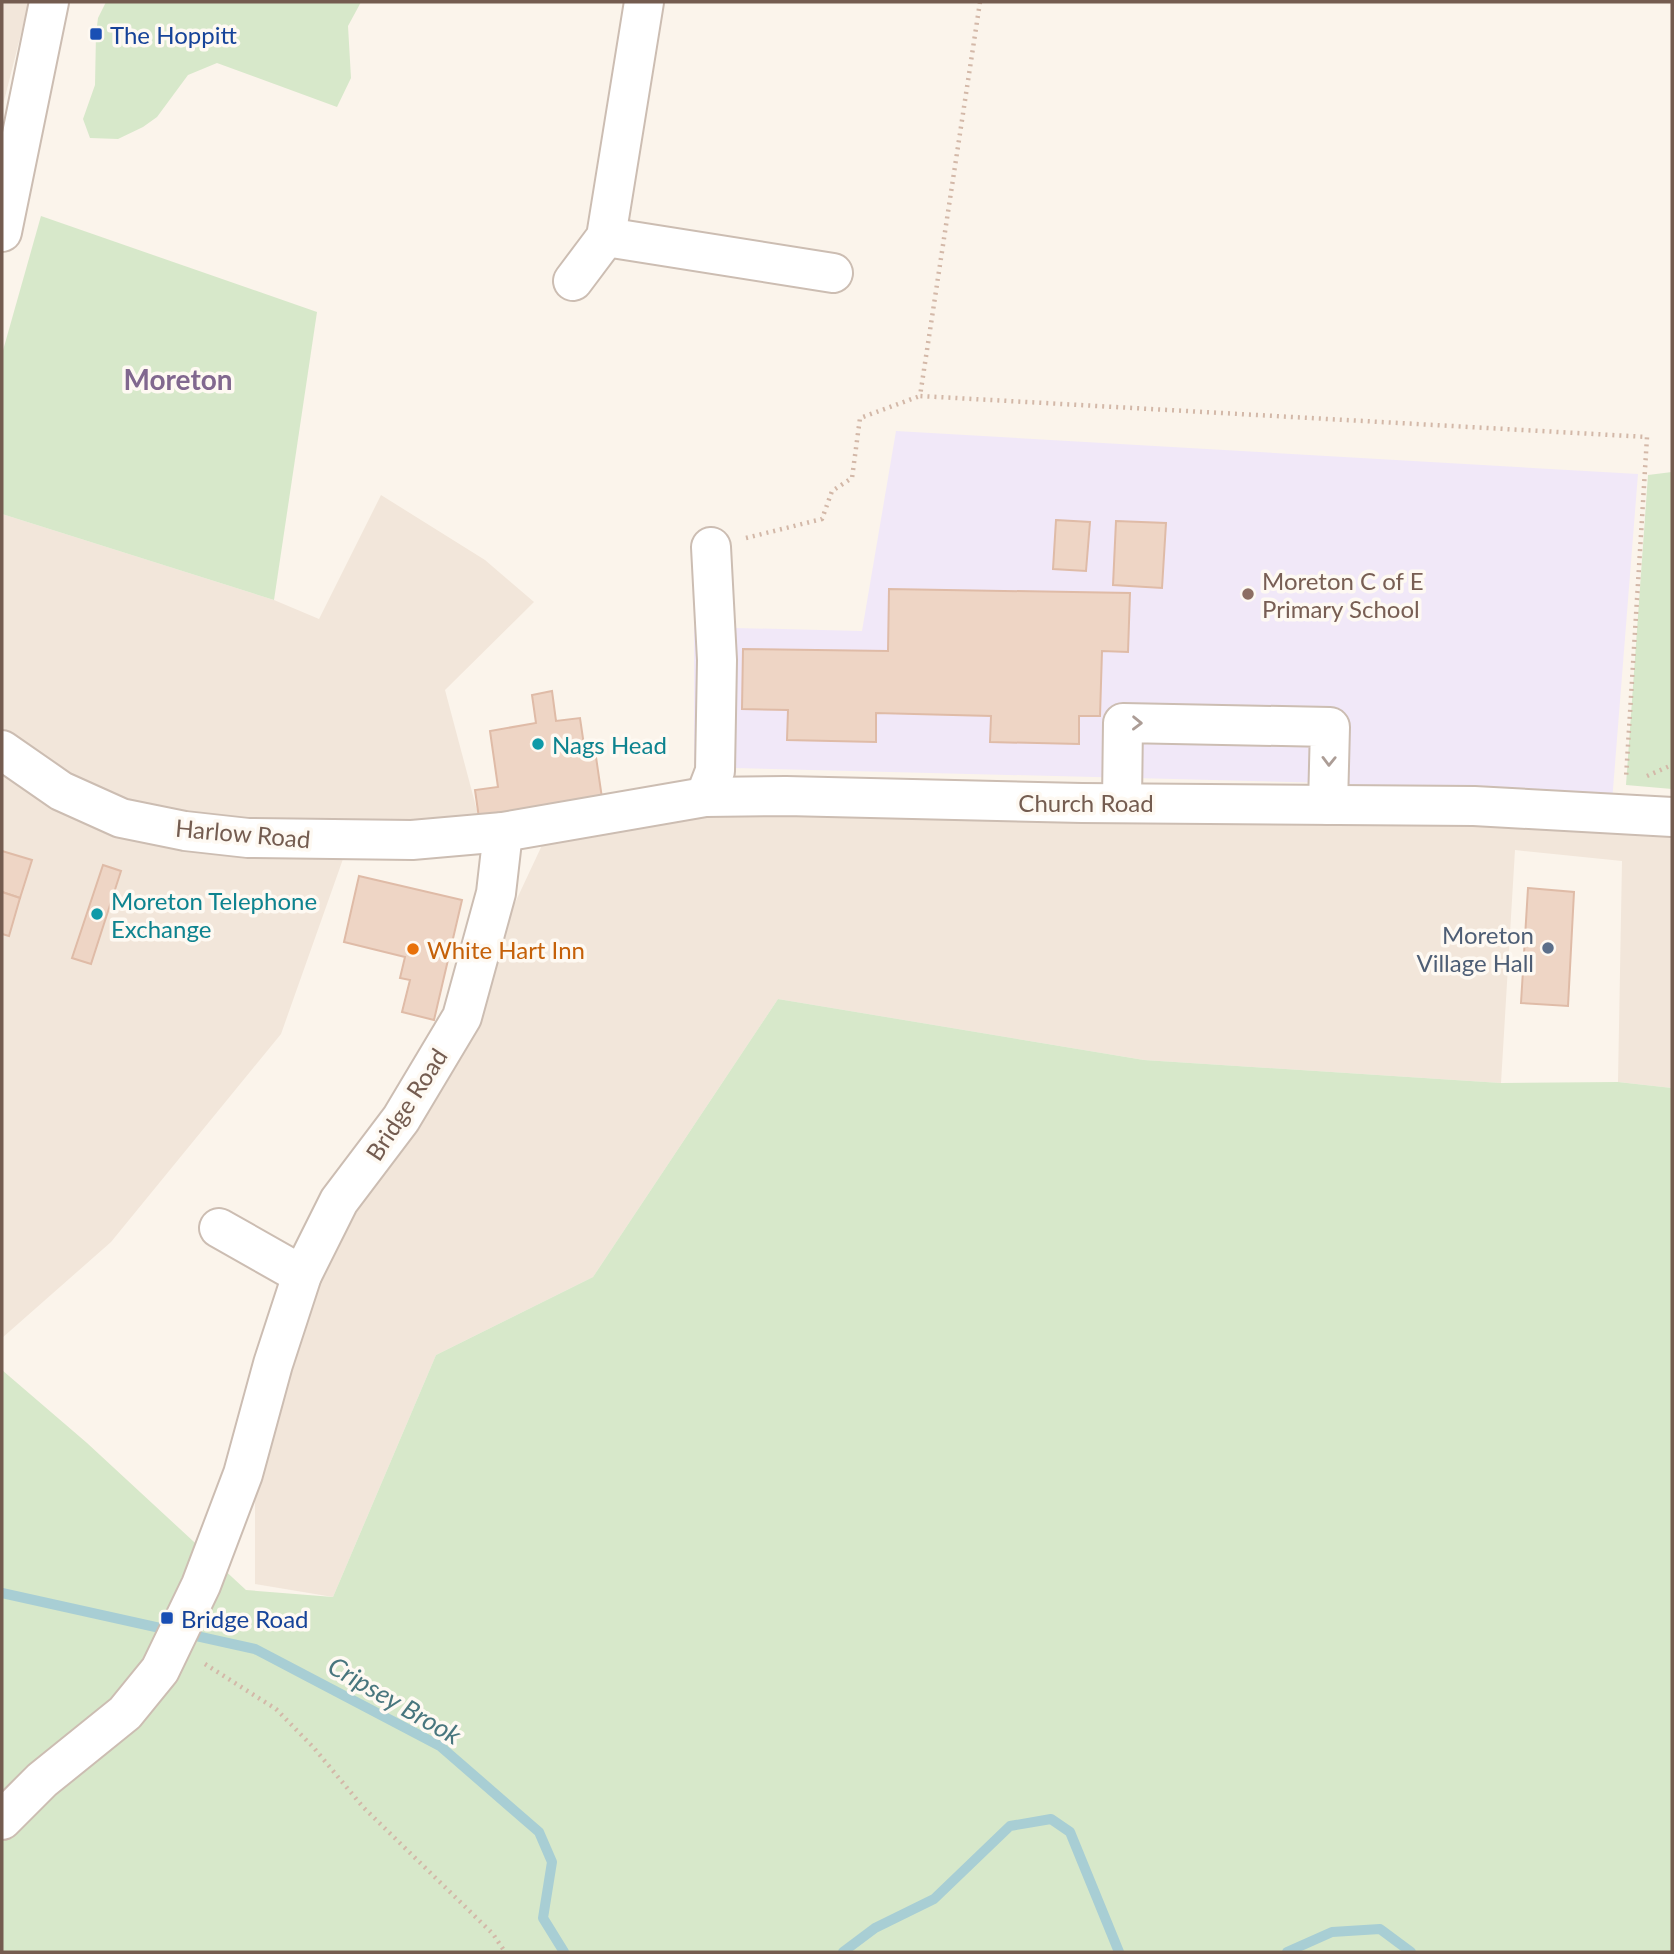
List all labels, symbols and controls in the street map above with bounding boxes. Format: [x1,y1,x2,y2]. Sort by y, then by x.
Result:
place label: The Hoppitt [110,20,237,49]
marker: The Hoppitt [88,26,104,42]
district label: Moreton [123,362,233,396]
place label: Moreton C of E Primary School [1262,566,1424,623]
marker: Moreton C of E Primary School [1240,586,1256,602]
one-way arrow [1132,715,1142,731]
place label: Nags Head [552,730,667,759]
marker: Nags Head [530,736,546,752]
one-way arrow [1322,756,1337,767]
street label: Church Road [1018,788,1154,817]
street label: Harlow Road [174,813,312,853]
place label: Moreton Telephone Exchange [111,886,317,943]
marker: Moreton Telephone Exchange [89,906,105,922]
place label: Moreton Village Hall [1416,920,1534,977]
place label: White Hart Inn [427,935,585,964]
marker: Moreton Village Hall [1540,940,1556,956]
marker: White Hart Inn [405,941,421,957]
street label: Bridge Road [359,1043,453,1165]
place label: Bridge Road [181,1604,309,1633]
marker: Bridge Road [159,1610,175,1626]
water label: Cripsey Brook [323,1649,468,1751]

